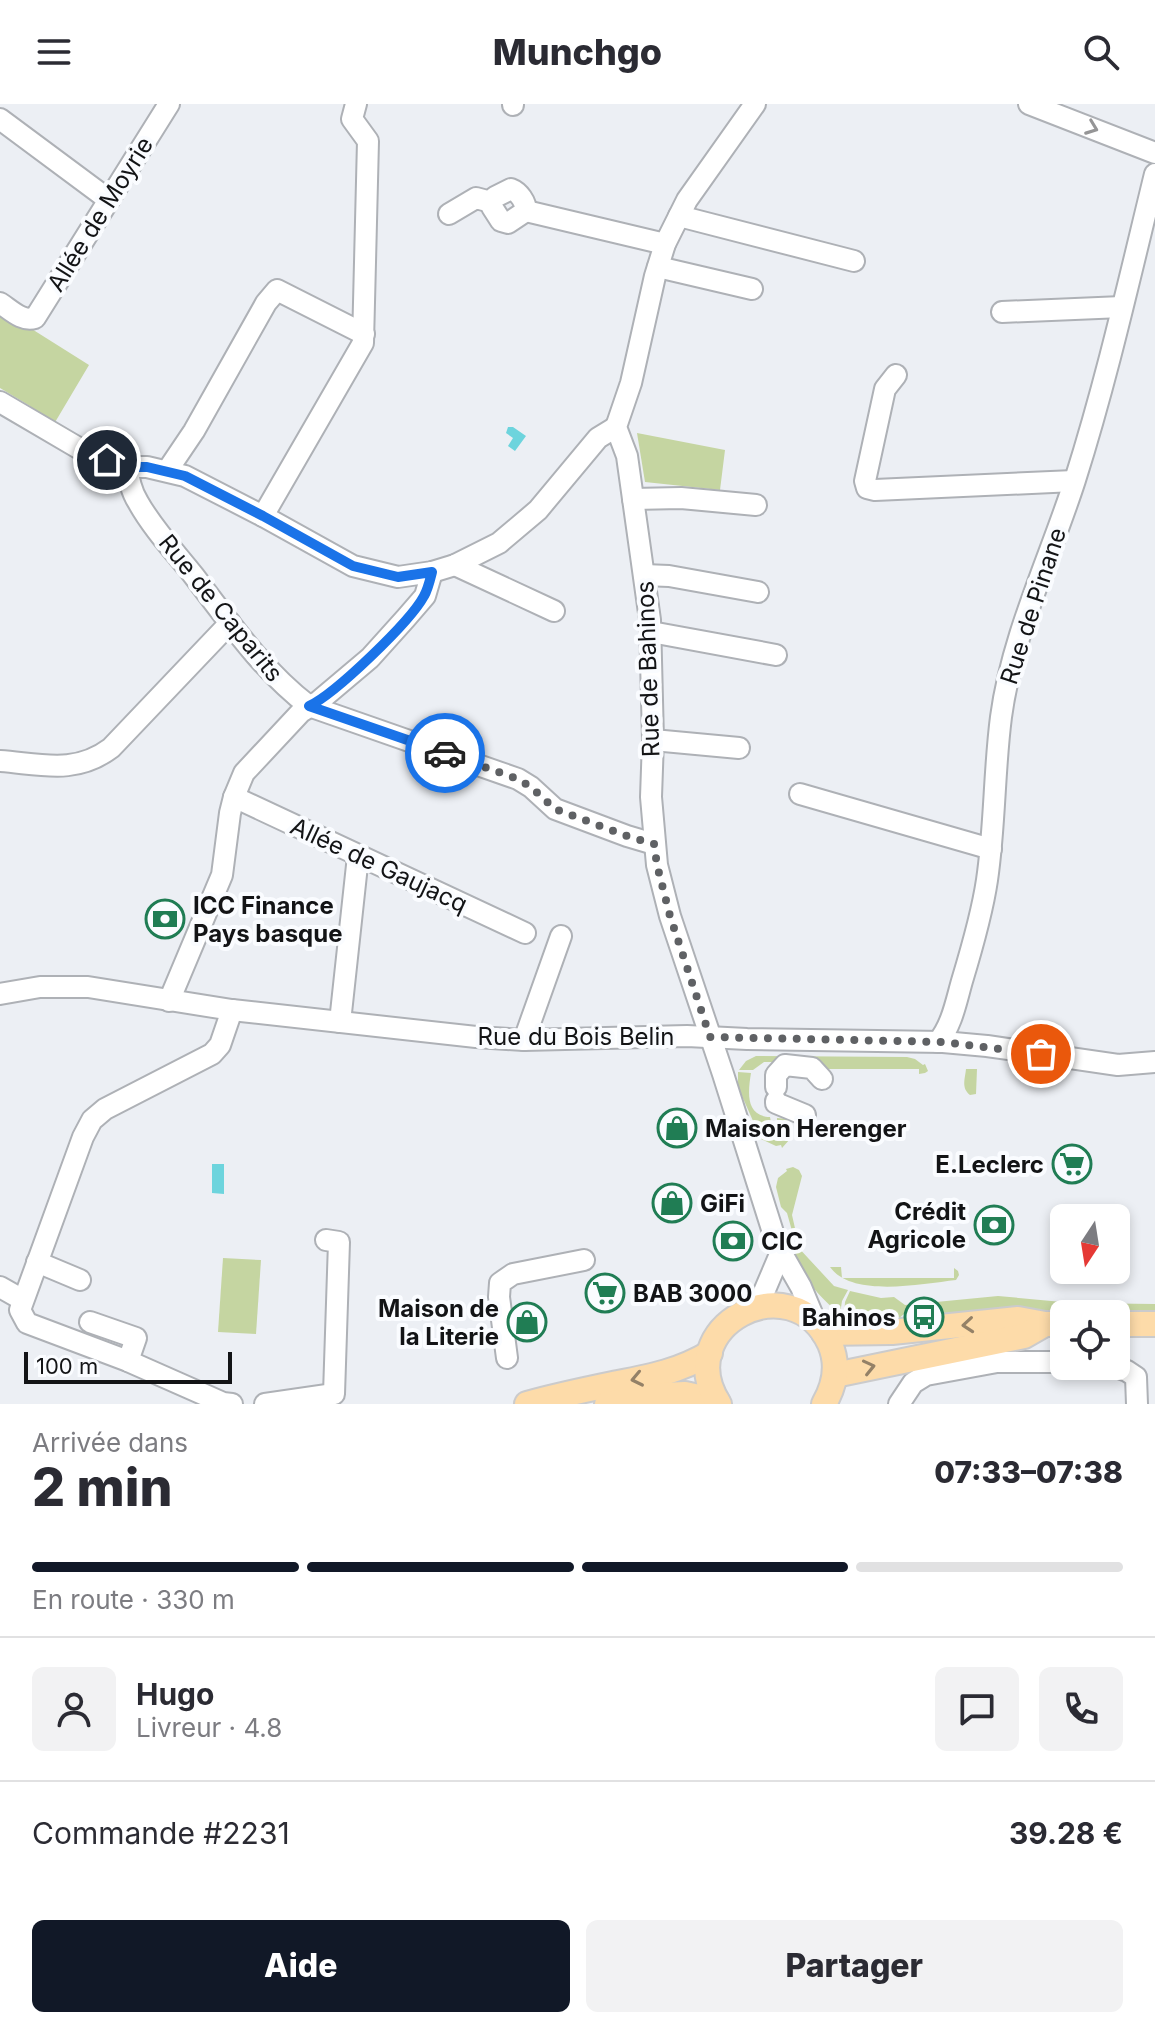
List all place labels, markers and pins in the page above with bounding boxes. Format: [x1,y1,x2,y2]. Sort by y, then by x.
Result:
pin [73,426,141,494]
place label: ICC Finance Pays basque [193,891,342,948]
bank icon: ICC Finance Pays basque [144,898,186,940]
pin [1007,1020,1075,1088]
shop icon: Maison Herenger [656,1107,698,1149]
place label: Maison Herenger [705,1114,907,1143]
supermarket icon: E.Leclerc [1051,1143,1093,1185]
place label: E.Leclerc [935,1150,1044,1179]
shop icon: GiFi [651,1182,693,1224]
place label: GiFi [700,1189,745,1218]
place label: Crédit Agricole [867,1197,966,1254]
bank icon: Crédit Agricole [973,1204,1015,1246]
bank icon: CIC [712,1220,754,1262]
place label: CIC [761,1227,803,1256]
supermarket icon: BAB 3000 [584,1272,626,1314]
place label: BAB 3000 [633,1279,752,1308]
place label: Maison de la Literie [378,1294,499,1351]
bus stop icon: Bahinos [903,1296,945,1338]
shop icon: Maison de la Literie [506,1301,548,1343]
place label: Bahinos [802,1303,896,1332]

